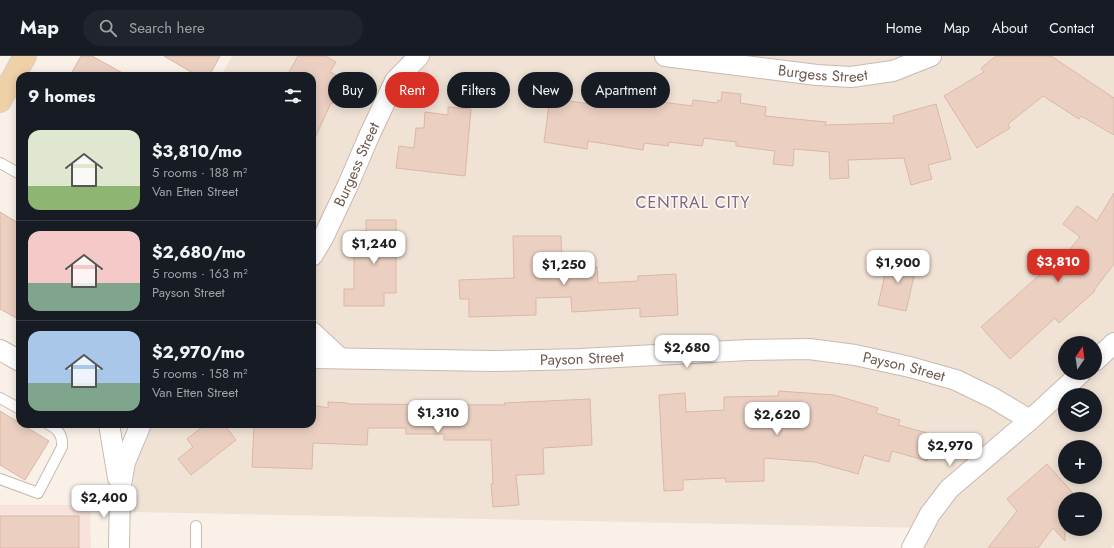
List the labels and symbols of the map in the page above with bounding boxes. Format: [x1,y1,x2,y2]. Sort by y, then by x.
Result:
street label: Burgess Street [777,59,870,88]
street label: Burgess Street [328,118,385,210]
district label: CENTRAL CITY [636,191,750,214]
pin: $1,240 [341,231,407,265]
pin: $3,810 [1025,249,1091,283]
pin: $1,900 [865,250,931,284]
pin: $1,250 [531,252,597,286]
pin: $2,680 [654,335,720,369]
north arrow [1058,336,1102,380]
street label: Payson Street [540,346,625,371]
street label: Payson Street [861,346,948,387]
pin: $1,310 [405,400,471,434]
pin: $2,620 [744,402,810,436]
pin: $2,970 [917,433,983,467]
pin: $2,400 [71,485,137,519]

